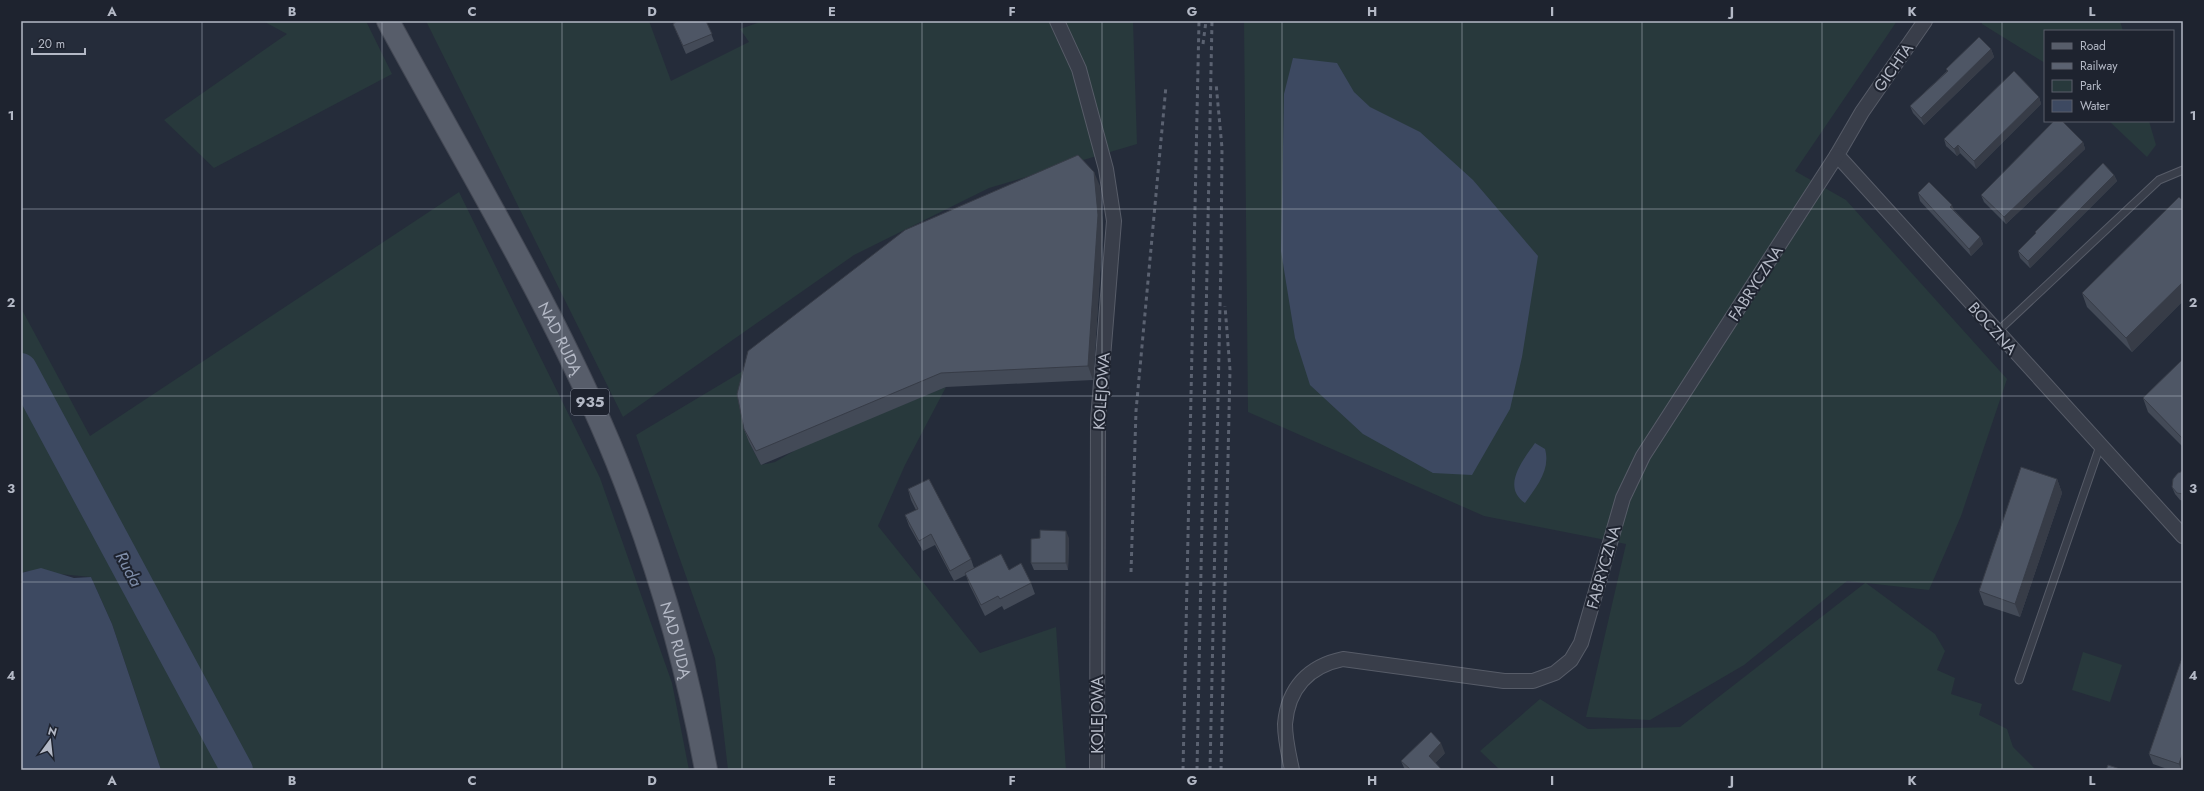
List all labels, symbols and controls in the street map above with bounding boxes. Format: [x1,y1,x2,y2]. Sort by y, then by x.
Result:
text: A [106,2,117,21]
text: B [288,2,297,21]
text: C [467,2,477,21]
text: D [647,2,657,21]
text: E [828,2,836,21]
text: F [1008,2,1016,21]
text: G [1187,2,1198,21]
text: H [1367,2,1377,21]
text: I [1550,2,1554,21]
text: J [1727,2,1734,21]
text: K [1907,2,1917,21]
text: L [2089,2,2096,21]
scale bar [32,30,85,56]
legend [2044,30,2174,122]
text: 20 m [38,35,65,53]
text: Road [2080,37,2106,55]
street label: GICHTA [1868,38,1919,96]
text: Railway [2080,57,2118,75]
text: Park [2080,77,2102,95]
text: Water [2080,97,2111,115]
text: 1 [8,106,14,125]
text: 1 [2190,106,2196,125]
street label: FABRYCZNA [1722,241,1789,326]
text: 2 [7,293,15,312]
text: 2 [2189,293,2197,312]
street label: BOCZNA [1963,297,2023,360]
street label: NAD RUDĄ [532,298,588,380]
street label: KOLEJOWA [1087,351,1116,431]
road number: 935 [571,389,609,415]
text: 3 [7,479,15,498]
text: 3 [2189,479,2197,498]
street label: FABRYCZNA [1581,522,1626,612]
water label: Ruda [110,547,148,591]
street label: NAD RUDĄ [654,599,697,682]
text: 4 [6,666,16,685]
text: 4 [2188,666,2198,685]
street label: KOLEJOWA [1086,676,1109,754]
north arrow [30,721,70,761]
text: N [46,722,59,740]
text: A [106,771,117,790]
text: B [288,771,297,790]
text: C [467,771,477,790]
text: D [647,771,657,790]
text: E [828,771,836,790]
text: F [1008,771,1016,790]
text: G [1187,771,1198,790]
text: H [1367,771,1377,790]
text: I [1550,771,1554,790]
text: J [1727,771,1734,790]
text: K [1907,771,1917,790]
text: L [2089,771,2096,790]

